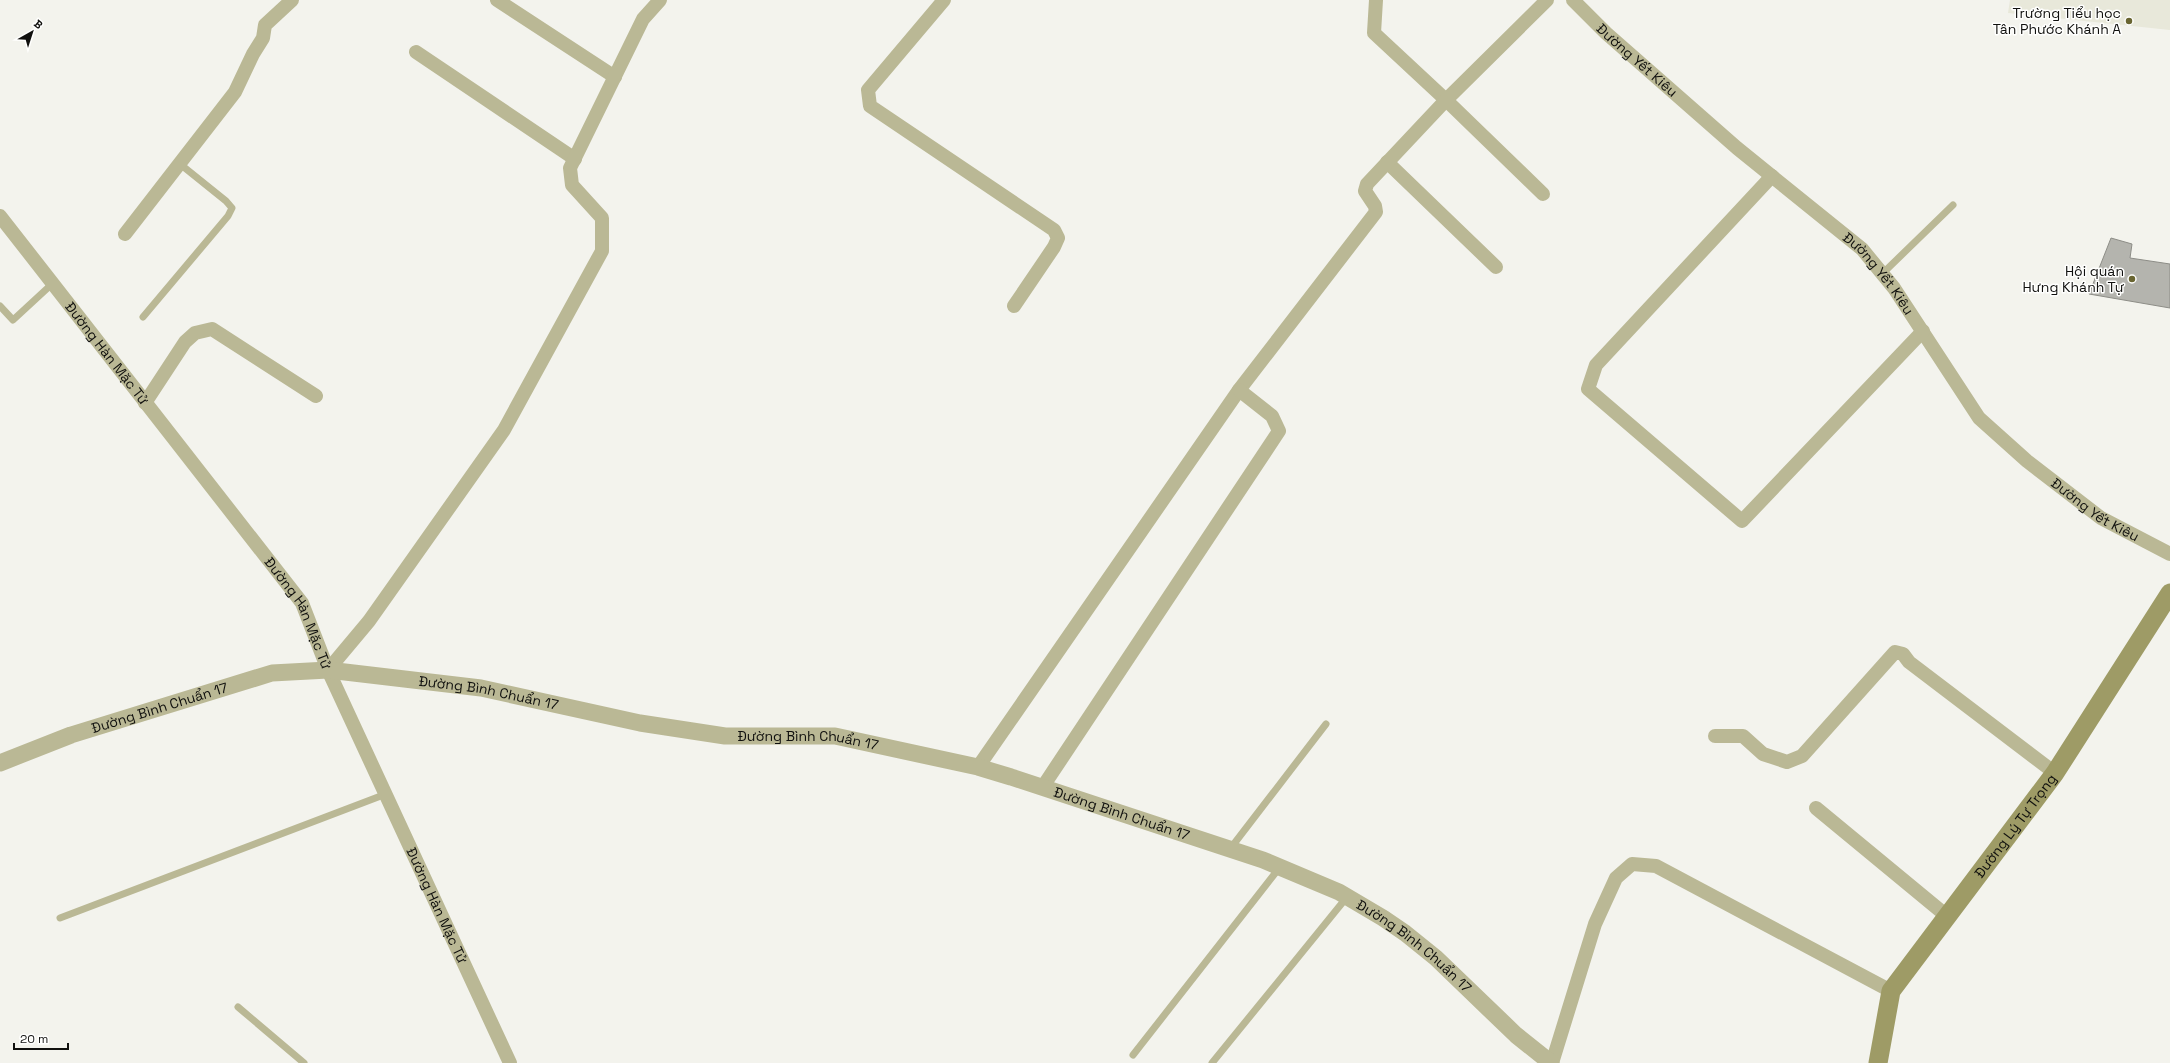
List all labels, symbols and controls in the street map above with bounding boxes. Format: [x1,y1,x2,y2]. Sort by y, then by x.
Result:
place label: Trường Tiểu học Tân Phước Khánh A [1993,4,2121,38]
north arrow [12,12,52,52]
text: B [31,16,46,32]
marker: Trường Tiểu học Tân Phước Khánh A [2124,16,2134,26]
street label: Đường Yết Kiêu [1593,20,1681,101]
street label: Đường Yết Kiêu [1839,228,1918,318]
place label: Hội quán Hưng Khánh Tự [2022,262,2125,296]
marker: Hội quán Hưng Khánh Tự [2127,274,2137,284]
street label: Đường Hàn Mặc Tử [61,298,153,409]
street label: Đường Yết Kiêu [2048,474,2142,545]
street label: Đường Hàn Mặc Tử [261,554,336,672]
street label: Đường Bình Chuẩn 17 [418,672,560,714]
street label: Đường Bình Chuẩn 17 [89,678,230,737]
street label: Đường Bình Chuẩn 17 [737,727,880,754]
street label: Đường Lý Tự Trọng [1970,770,2060,881]
street label: Đường Bình Chuẩn 17 [1052,783,1192,844]
street label: Đường Hàn Mặc Tử [402,844,472,967]
street label: Đường Bình Chuẩn 17 [1353,895,1476,997]
scale bar [14,1025,68,1051]
text: 20 m [20,1031,48,1047]

